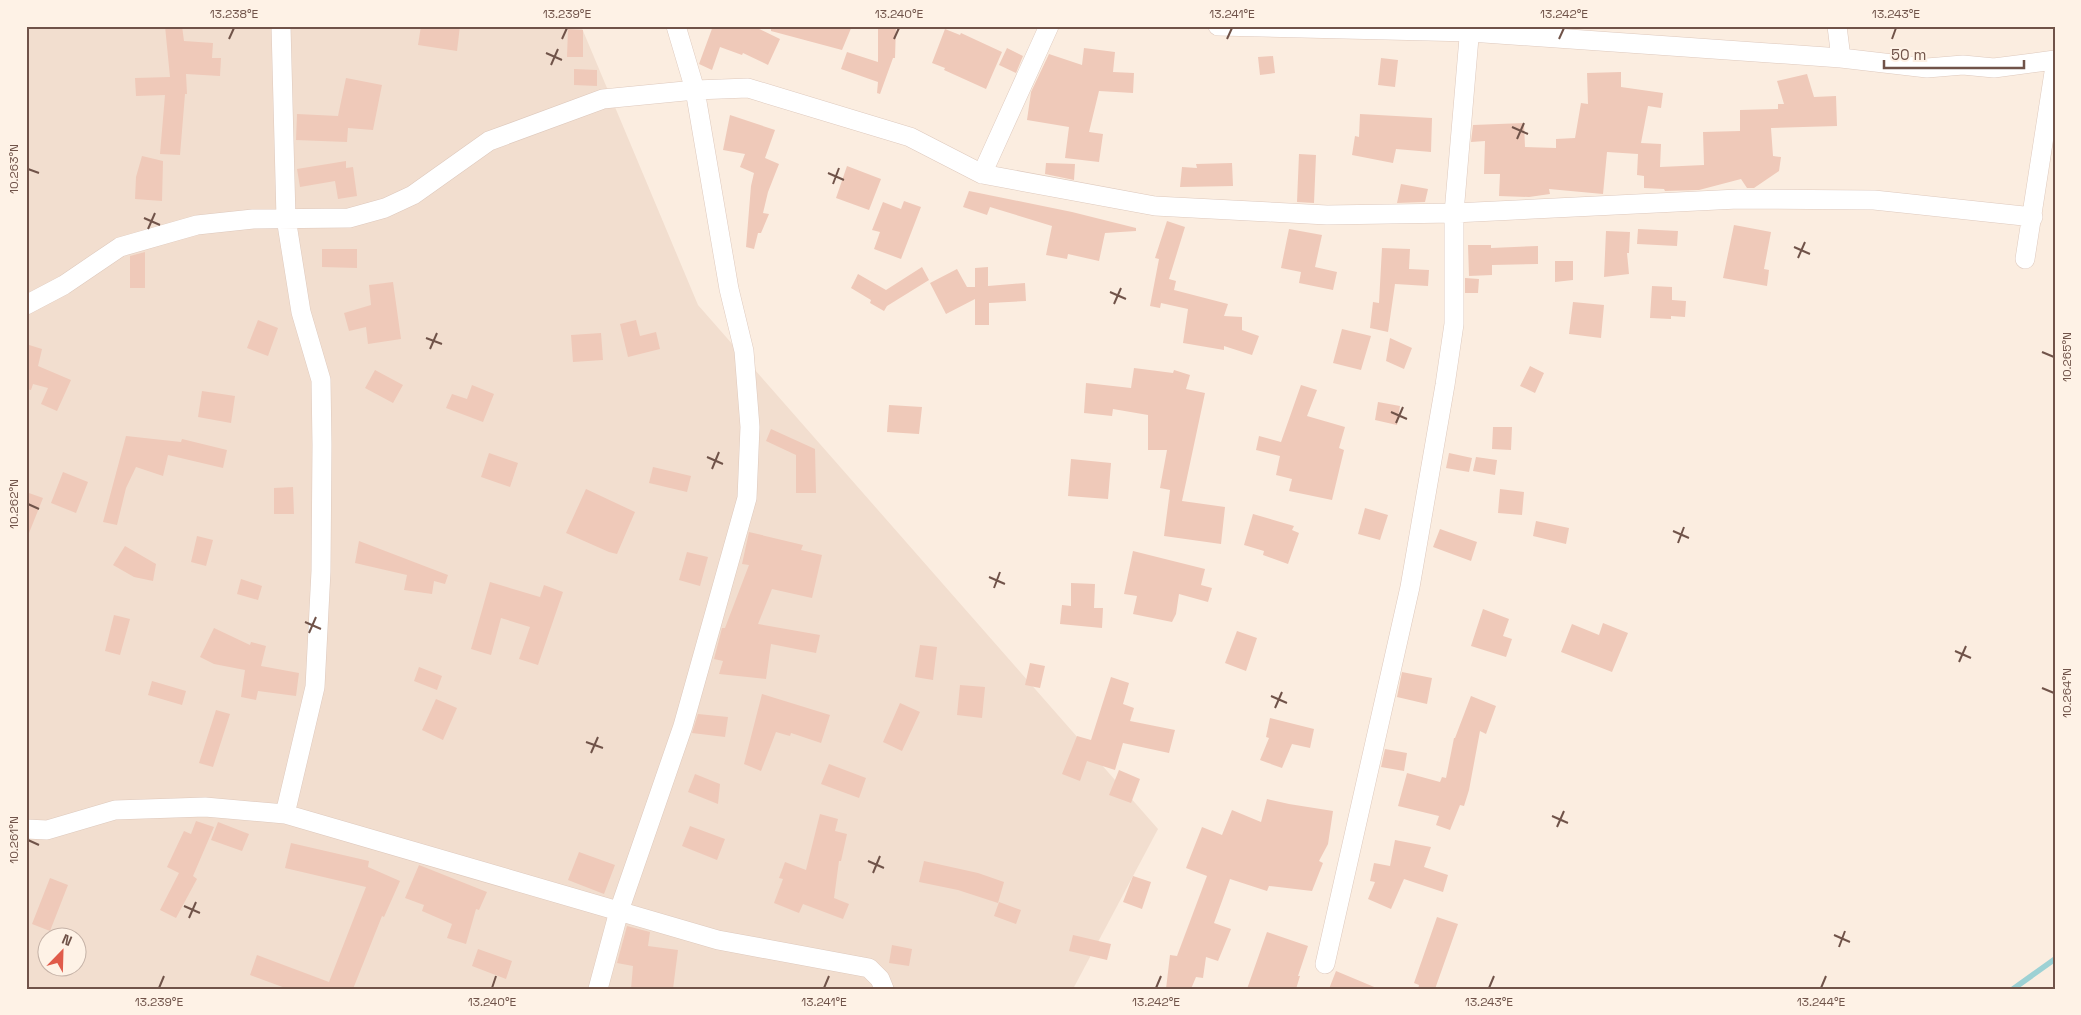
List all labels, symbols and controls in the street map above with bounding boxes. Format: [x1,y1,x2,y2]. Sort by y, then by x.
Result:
text: 13.238°E [210,6,259,22]
text: 13.239°E [543,6,591,22]
text: 13.240°E [875,6,924,22]
text: 13.241°E [1209,6,1255,22]
text: 13.242°E [1540,6,1588,22]
text: 13.243°E [1872,6,1920,22]
scale bar [1884,38,2024,70]
text: 50 m [1891,45,1926,64]
text: 10.263°N [6,144,22,194]
text: 10.265°N [2059,332,2075,382]
text: 10.262°N [6,479,22,529]
text: 10.264°N [2059,668,2075,718]
text: 10.261°N [6,816,22,864]
north arrow [38,928,88,978]
text: N [59,930,75,950]
text: 13.239°E [135,994,183,1010]
text: 13.240°E [468,994,517,1010]
text: 13.241°E [801,994,847,1010]
text: 13.242°E [1132,994,1180,1010]
text: 13.243°E [1465,994,1513,1010]
text: 13.244°E [1797,994,1845,1010]

